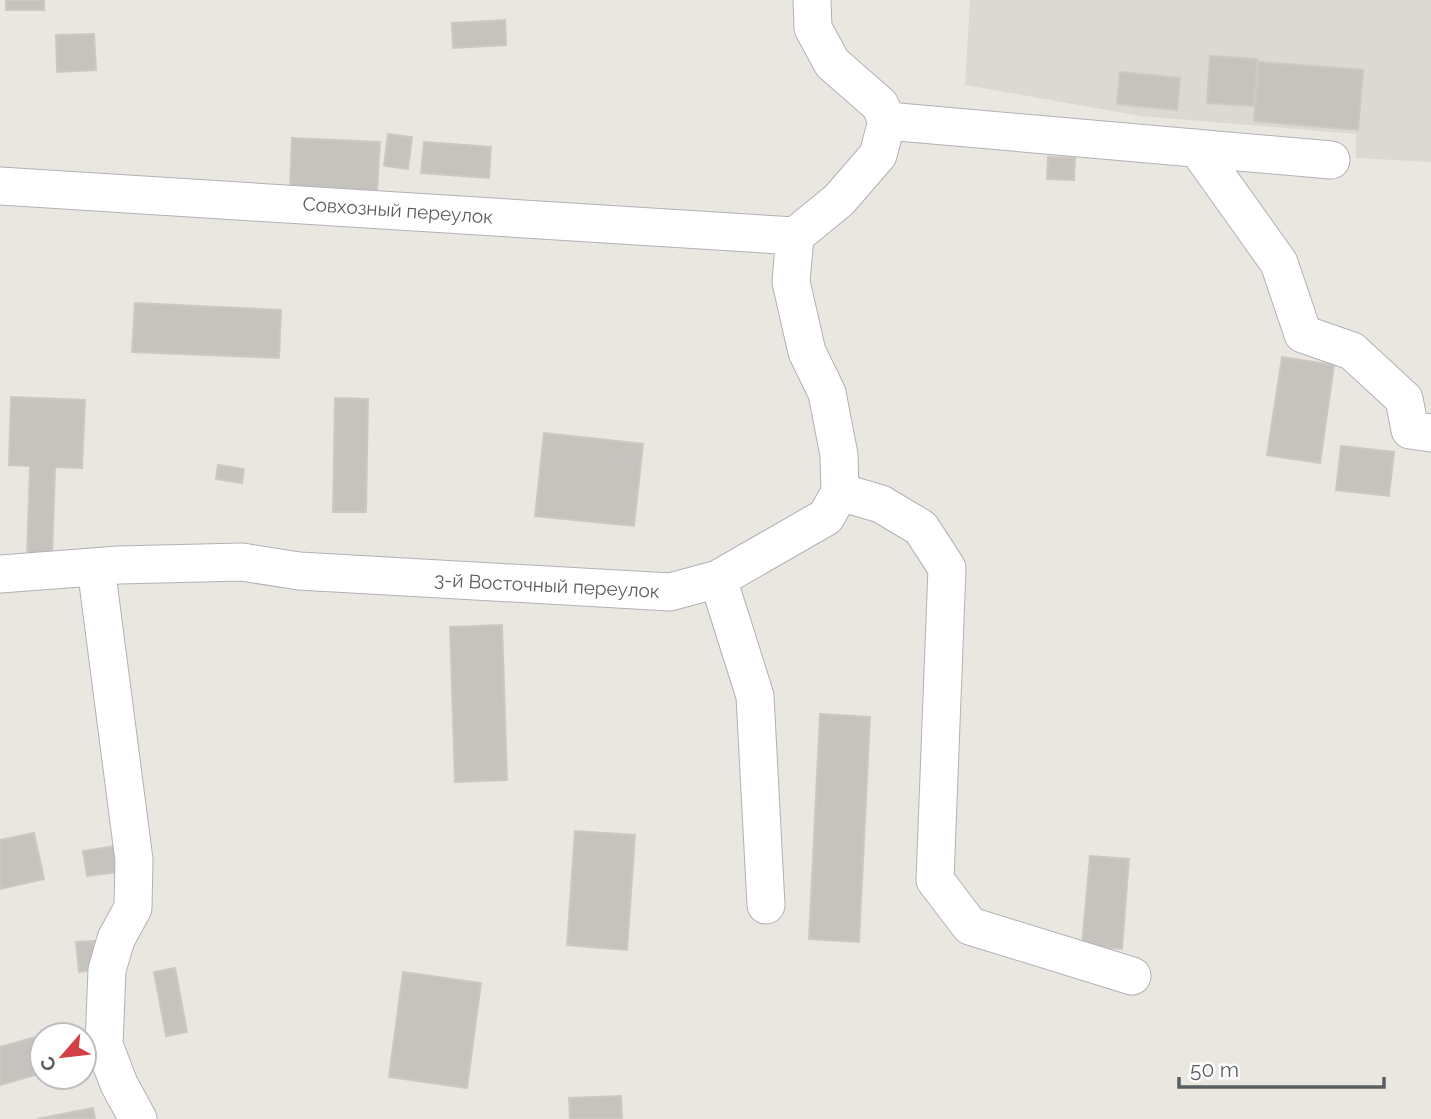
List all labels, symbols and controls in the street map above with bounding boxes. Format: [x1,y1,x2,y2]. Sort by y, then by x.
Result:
street label: Совхозный переулок [302,192,494,228]
street label: 3-й Восточный переулок [434,568,660,602]
north arrow [28,1021,98,1091]
scale bar [1179,1046,1384,1090]
text: С [35,1053,61,1075]
text: 50 m [1190,1057,1239,1082]

